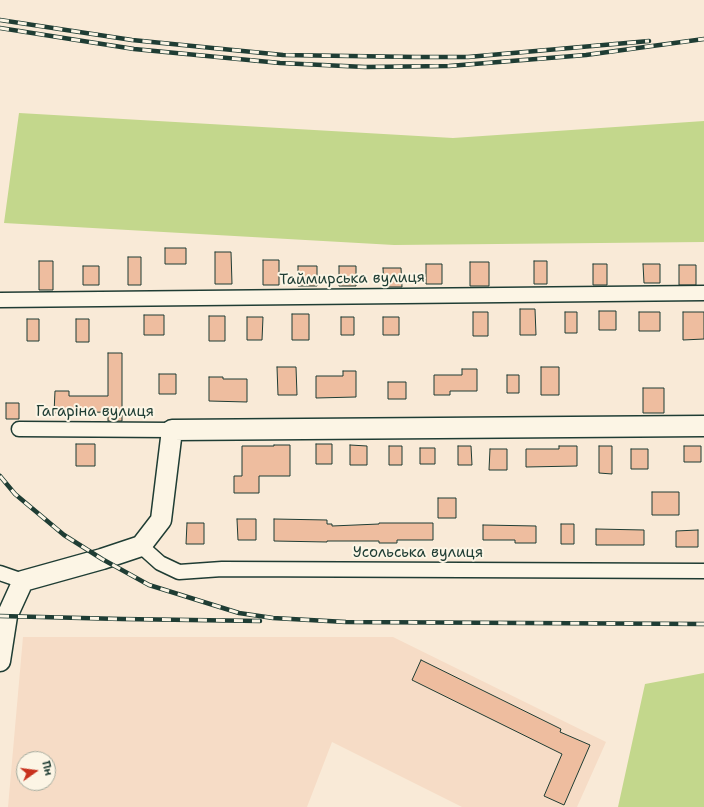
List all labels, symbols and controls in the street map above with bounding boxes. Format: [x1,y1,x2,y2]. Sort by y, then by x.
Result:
street label: Таймирська вулиця [279,269,425,289]
street label: Гагаріна вулиця [36,403,154,421]
street label: Усольська вулиця [353,544,483,562]
north arrow [16,751,56,791]
text: Пн [38,759,56,777]

